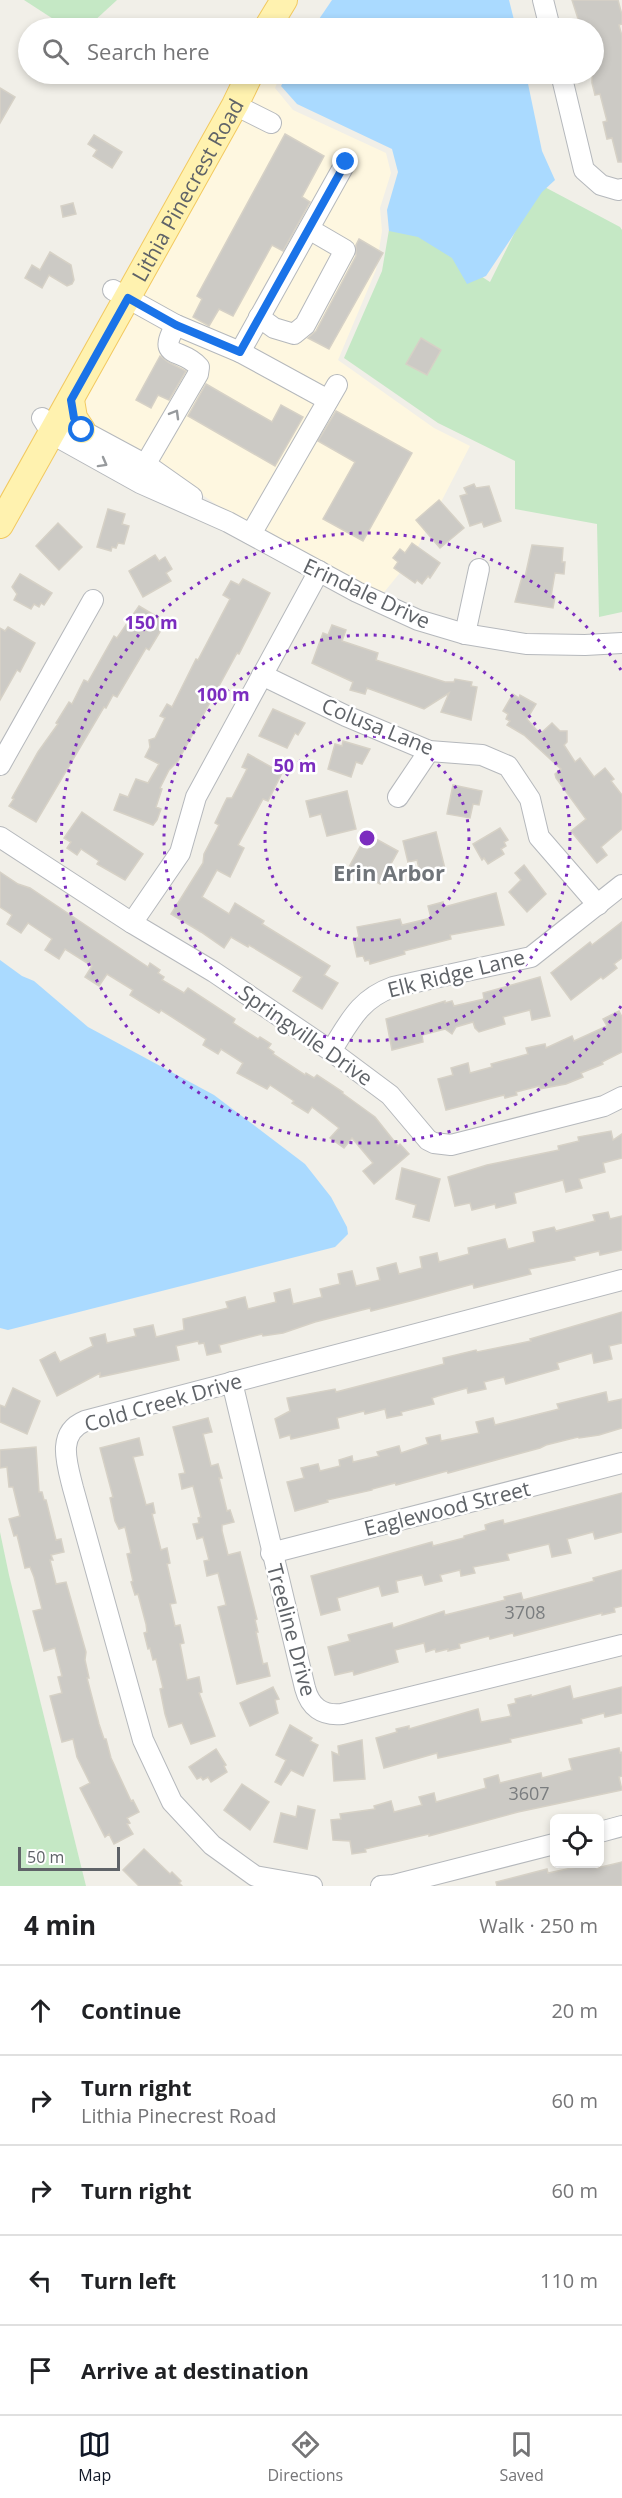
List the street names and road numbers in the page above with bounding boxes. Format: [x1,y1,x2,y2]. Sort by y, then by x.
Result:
street label: Lithia Pinecrest Road [125,93,250,286]
street label: Erindale Drive [299,551,435,635]
street label: Colusa Lane [318,691,438,761]
street label: Elk Ridge Lane [384,942,528,1004]
street label: Springville Drive [233,978,379,1092]
street label: Cold Creek Drive [81,1366,245,1438]
street label: Eaglewood Street [361,1474,533,1542]
street label: Treeline Drive [261,1561,323,1699]

